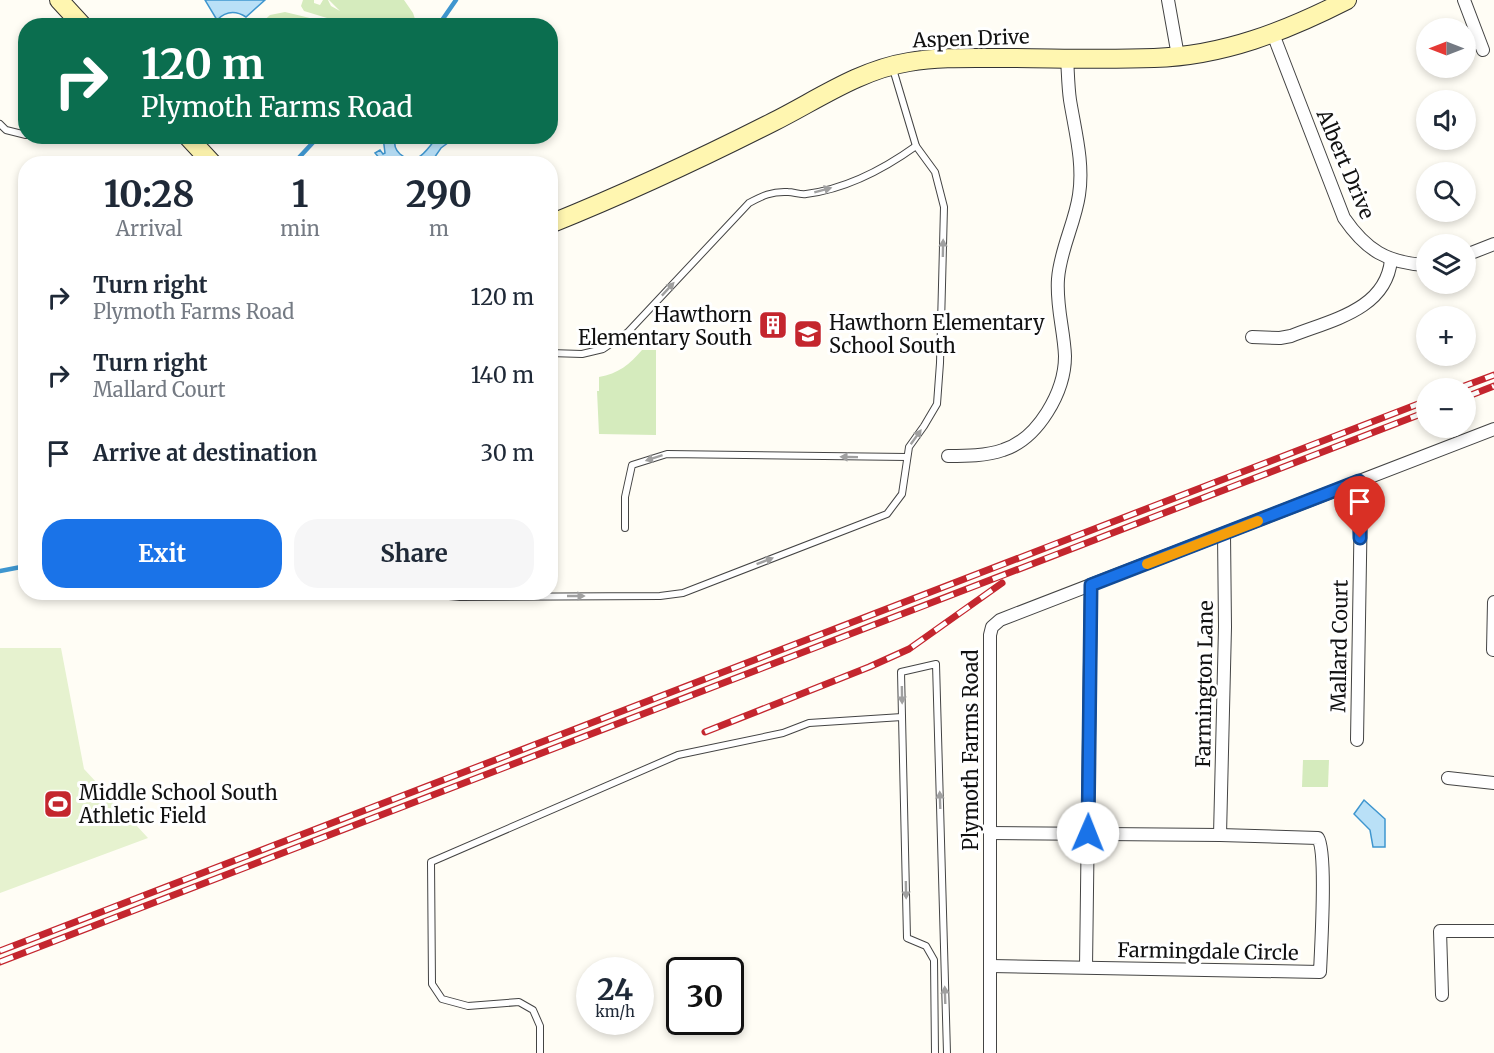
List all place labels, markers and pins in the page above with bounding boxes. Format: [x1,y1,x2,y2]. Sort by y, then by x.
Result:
place label: Hawthorn Elementary South [578,302,752,350]
building icon: Hawthorn Elementary South [757,309,789,341]
place label: Hawthorn Elementary School South [829,310,1045,358]
school or university icon: Hawthorn Elementary School South [792,318,824,350]
pin [1334,476,1385,538]
place label: Middle School South Athletic Field [78,780,278,828]
sports icon: Middle School South Athletic Field [42,788,74,820]

